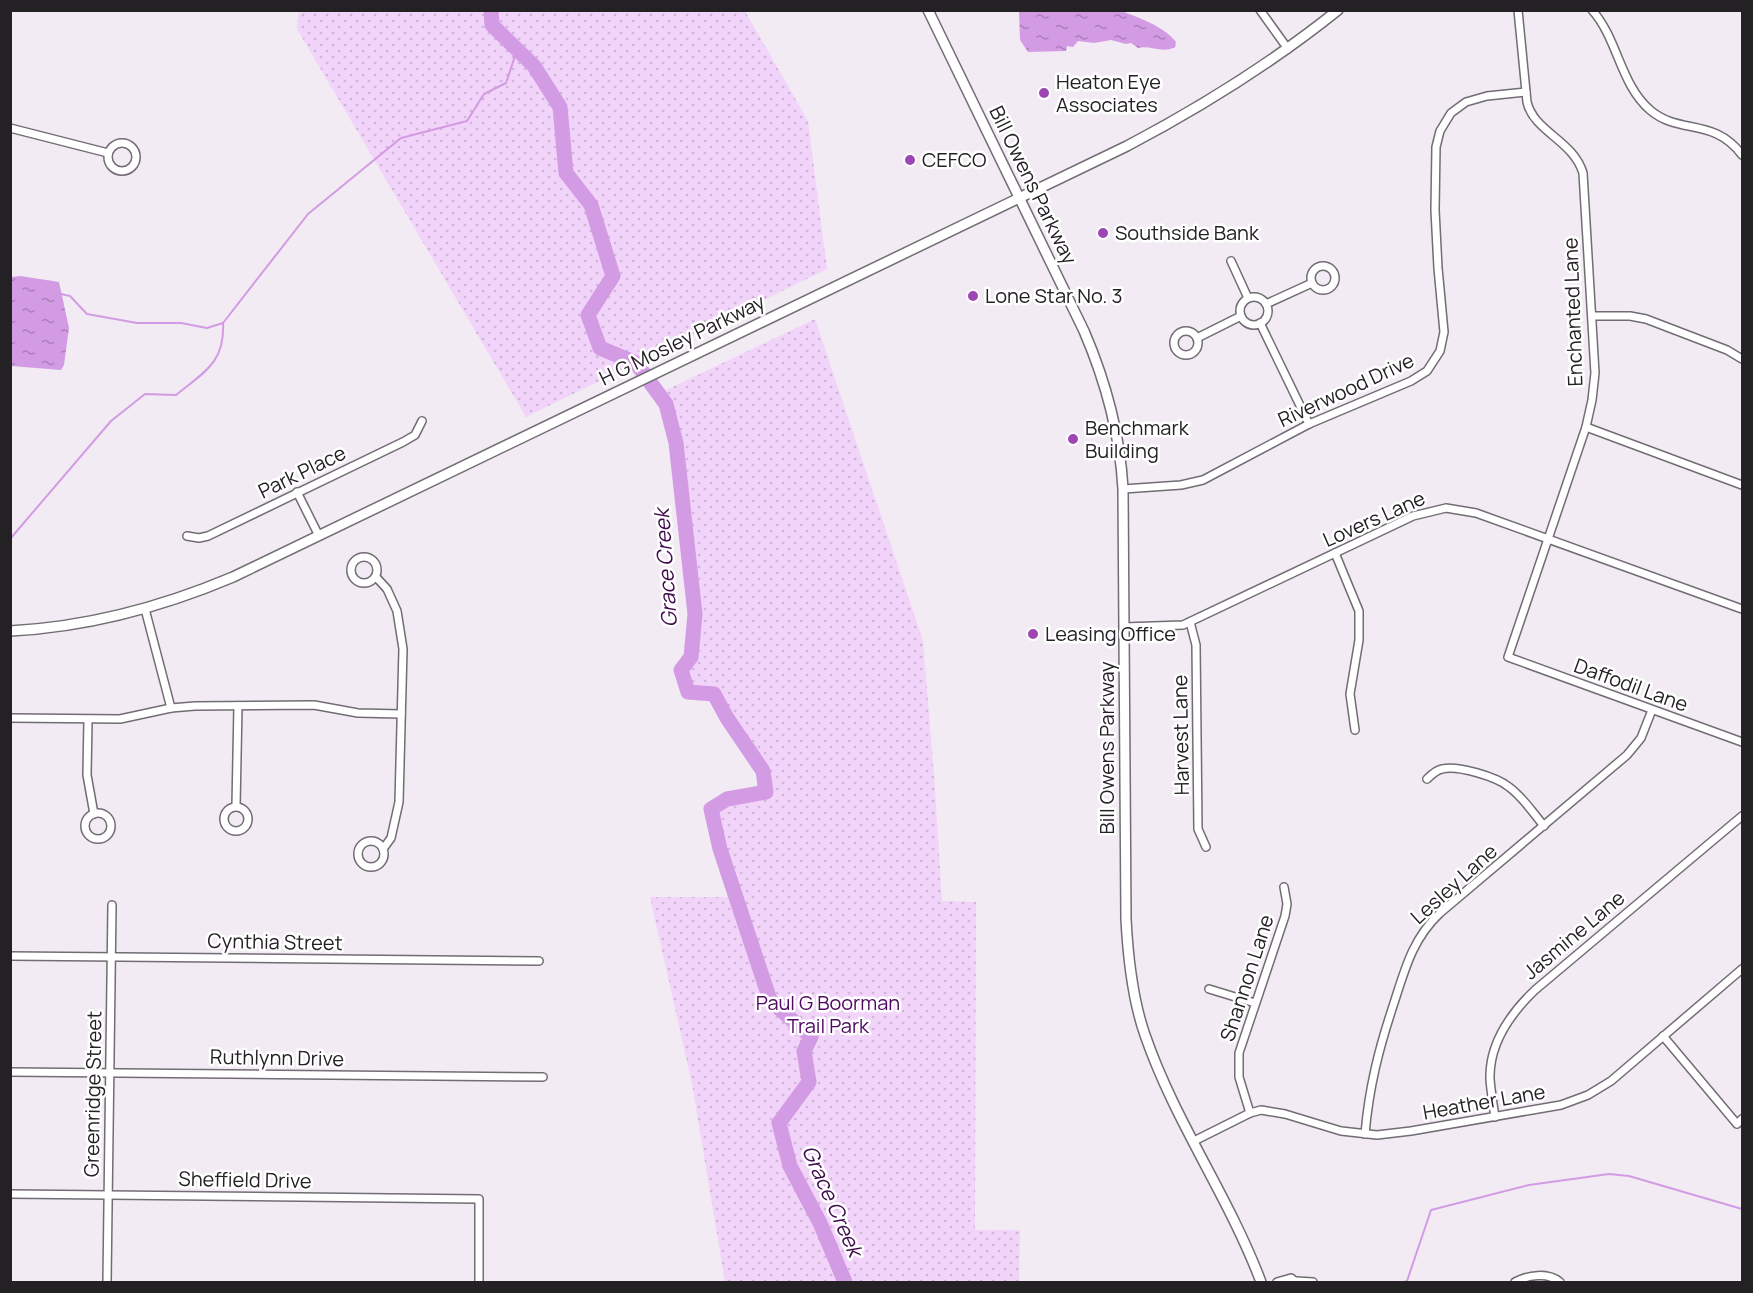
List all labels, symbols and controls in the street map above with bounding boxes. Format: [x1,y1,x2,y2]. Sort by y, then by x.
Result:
place label: Heaton Eye Associates [1056,68,1161,118]
marker: Heaton Eye Associates [1037,86,1051,100]
street label: Bill Owens Parkway [983,101,1084,269]
place label: CEFCO [922,146,987,173]
marker: CEFCO [903,153,917,167]
place label: Southside Bank [1115,219,1260,246]
marker: Southside Bank [1096,226,1110,240]
street label: Enchanted Lane [1556,237,1589,387]
place label: Lone Star No. 3 [985,282,1122,309]
street label: H G Mosley Parkway [594,288,770,391]
marker: Lone Star No. 3 [966,289,980,303]
street label: Riverwood Drive [1273,346,1418,433]
place label: Benchmark Building [1085,414,1190,464]
marker: Benchmark Building [1066,432,1080,446]
street label: Park Place [254,439,350,504]
street label: Lovers Lane [1318,484,1429,553]
water label: Grace Creek [647,505,683,628]
place label: Leasing Office [1045,620,1176,647]
marker: Leasing Office [1026,627,1040,641]
street label: Daffodil Lane [1571,651,1692,718]
street label: Bill Owens Parkway [1093,661,1120,835]
street label: Harvest Lane [1166,674,1195,796]
street label: Lesley Lane [1405,837,1503,930]
street label: Jasmine Lane [1517,884,1630,985]
street label: Shannon Lane [1213,911,1280,1045]
street label: Cynthia Street [207,927,343,956]
park label: Paul G Boorman Trail Park [756,989,900,1039]
street label: Greenridge Street [78,1011,107,1177]
street label: Ruthlynn Drive [210,1043,344,1072]
street label: Heather Lane [1421,1077,1547,1126]
water label: Grace Creek [796,1141,871,1263]
street label: Sheffield Drive [178,1165,312,1194]

